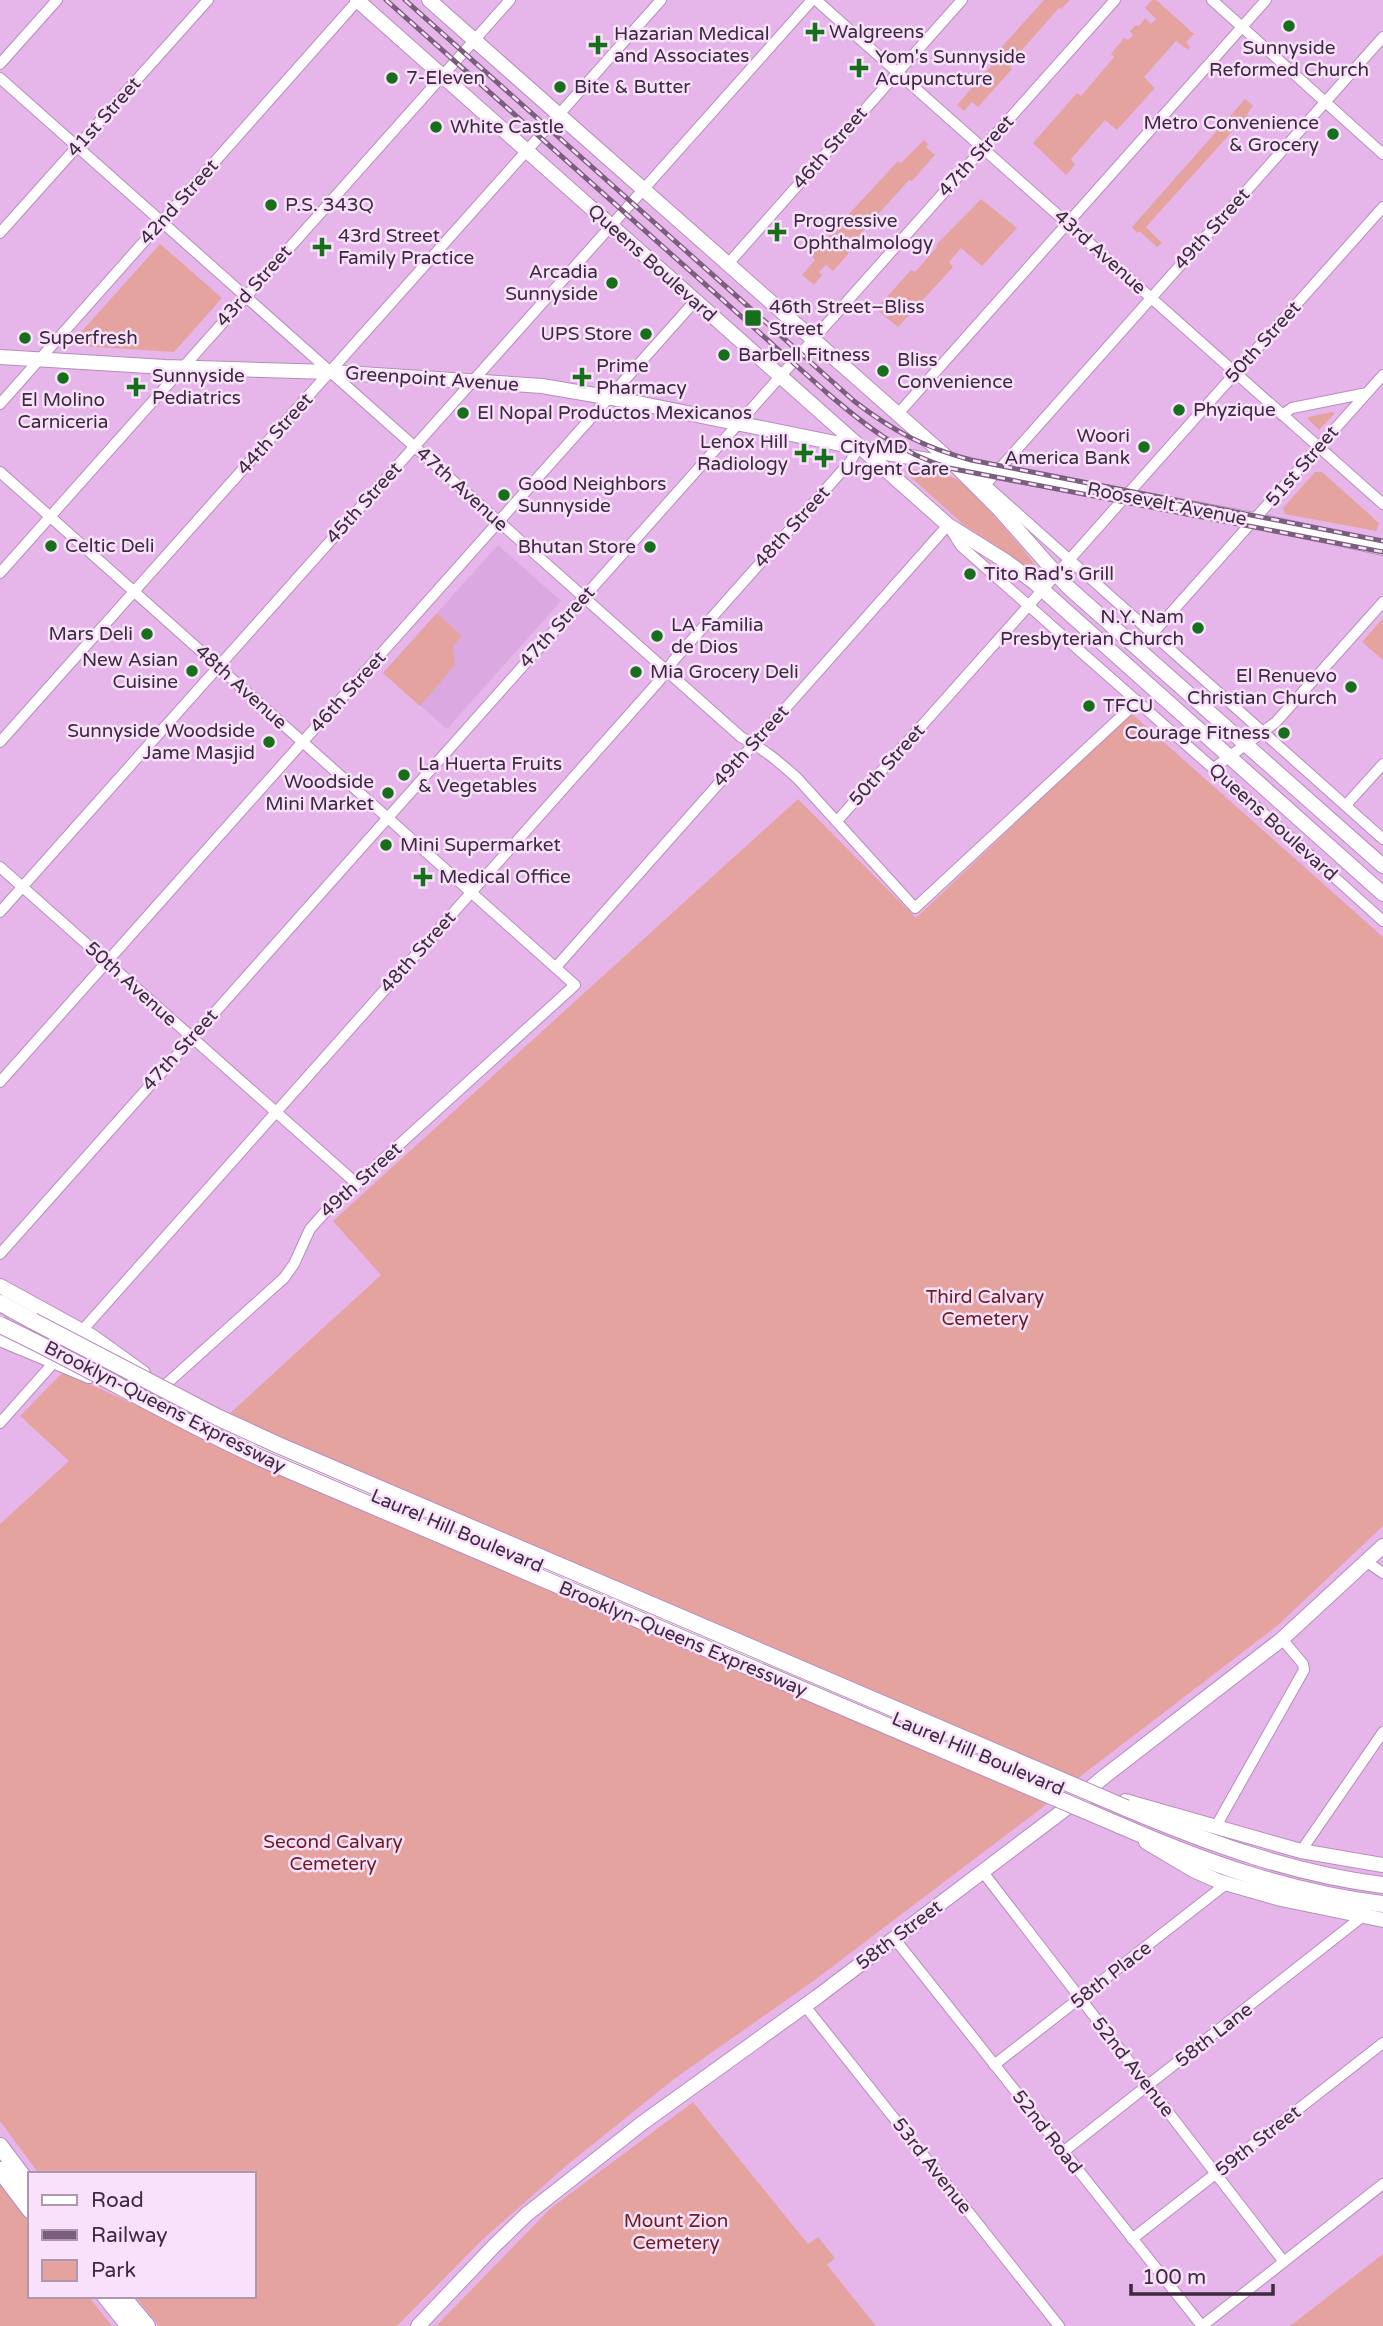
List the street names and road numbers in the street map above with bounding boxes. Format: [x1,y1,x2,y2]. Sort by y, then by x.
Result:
street label: 41st Street [63,73,145,161]
street label: 46th Street [788,102,872,194]
street label: 47th Street [934,111,1018,201]
street label: 42nd Street [135,155,223,249]
street label: 49th Street [1170,184,1254,274]
street label: Queens Boulevard [583,200,721,326]
street label: 43rd Avenue [1050,205,1150,299]
street label: 43rd Street [212,241,296,331]
street label: 50th Street [1221,297,1305,387]
street label: Greenpoint Avenue [344,362,520,396]
street label: 44th Street [233,389,317,479]
street label: 51st Street [1261,421,1343,511]
street label: 47th Avenue [412,442,512,536]
street label: 45th Street [322,458,406,548]
street label: Roosevelt Avenue [1085,478,1249,530]
street label: 48th Street [750,482,834,572]
street label: 47th Street [515,582,599,672]
street label: 48th Avenue [191,640,291,734]
street label: 46th Street [306,647,390,737]
street label: 49th Street [709,701,793,791]
street label: 50th Street [845,720,929,810]
street label: Queens Boulevard [1204,759,1342,885]
street label: 48th Street [376,907,460,997]
street label: 50th Avenue [81,937,181,1031]
street label: 47th Street [138,1005,222,1095]
street label: 49th Street [316,1138,406,1222]
street label: Brooklyn-Queens Expressway [41,1336,289,1478]
street label: Laurel Hill Boulevard [368,1485,546,1577]
street label: Brooklyn-Queens Expressway [555,1577,811,1701]
street label: Laurel Hill Boulevard [889,1708,1067,1800]
street label: 58th Street [852,1896,946,1974]
street label: 58th Place [1066,1937,1156,2013]
street label: 58th Lane [1171,1998,1257,2072]
street label: 52nd Avenue [1087,2013,1179,2121]
street label: 52nd Road [1008,2086,1086,2178]
street label: 59th Street [1211,2101,1305,2181]
street label: 53rd Avenue [888,2114,976,2218]

